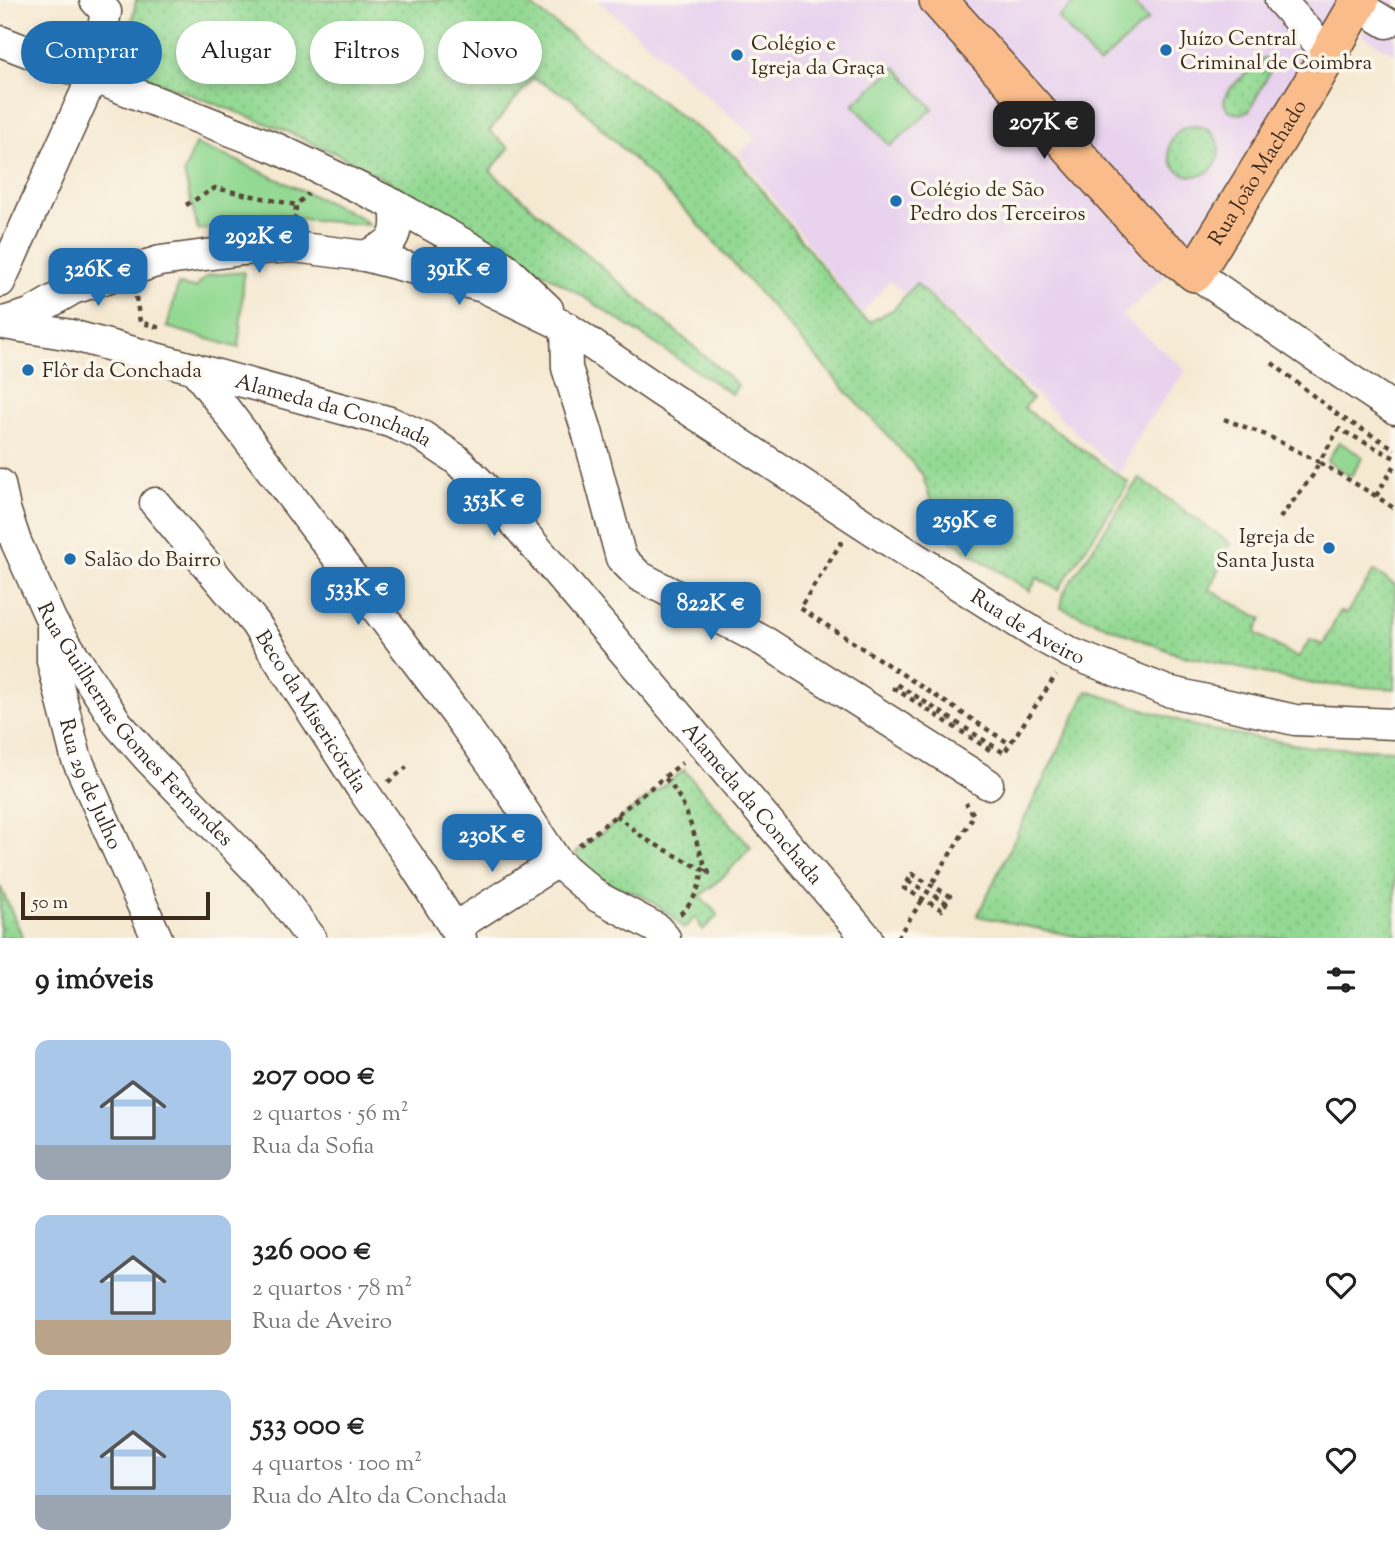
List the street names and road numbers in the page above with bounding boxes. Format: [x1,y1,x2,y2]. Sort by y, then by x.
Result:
street label: Rua João Machado [1202,94,1315,252]
street label: Alameda da Conchada [231,367,438,456]
street label: Rua de Aveiro [964,583,1089,674]
street label: Rua Guilherme Gomes Fernandes [28,598,239,854]
street label: Beco da Misericórdia [247,625,374,800]
street label: Rua 29 de Julho [50,716,129,855]
street label: Alameda da Conchada [674,717,829,892]

